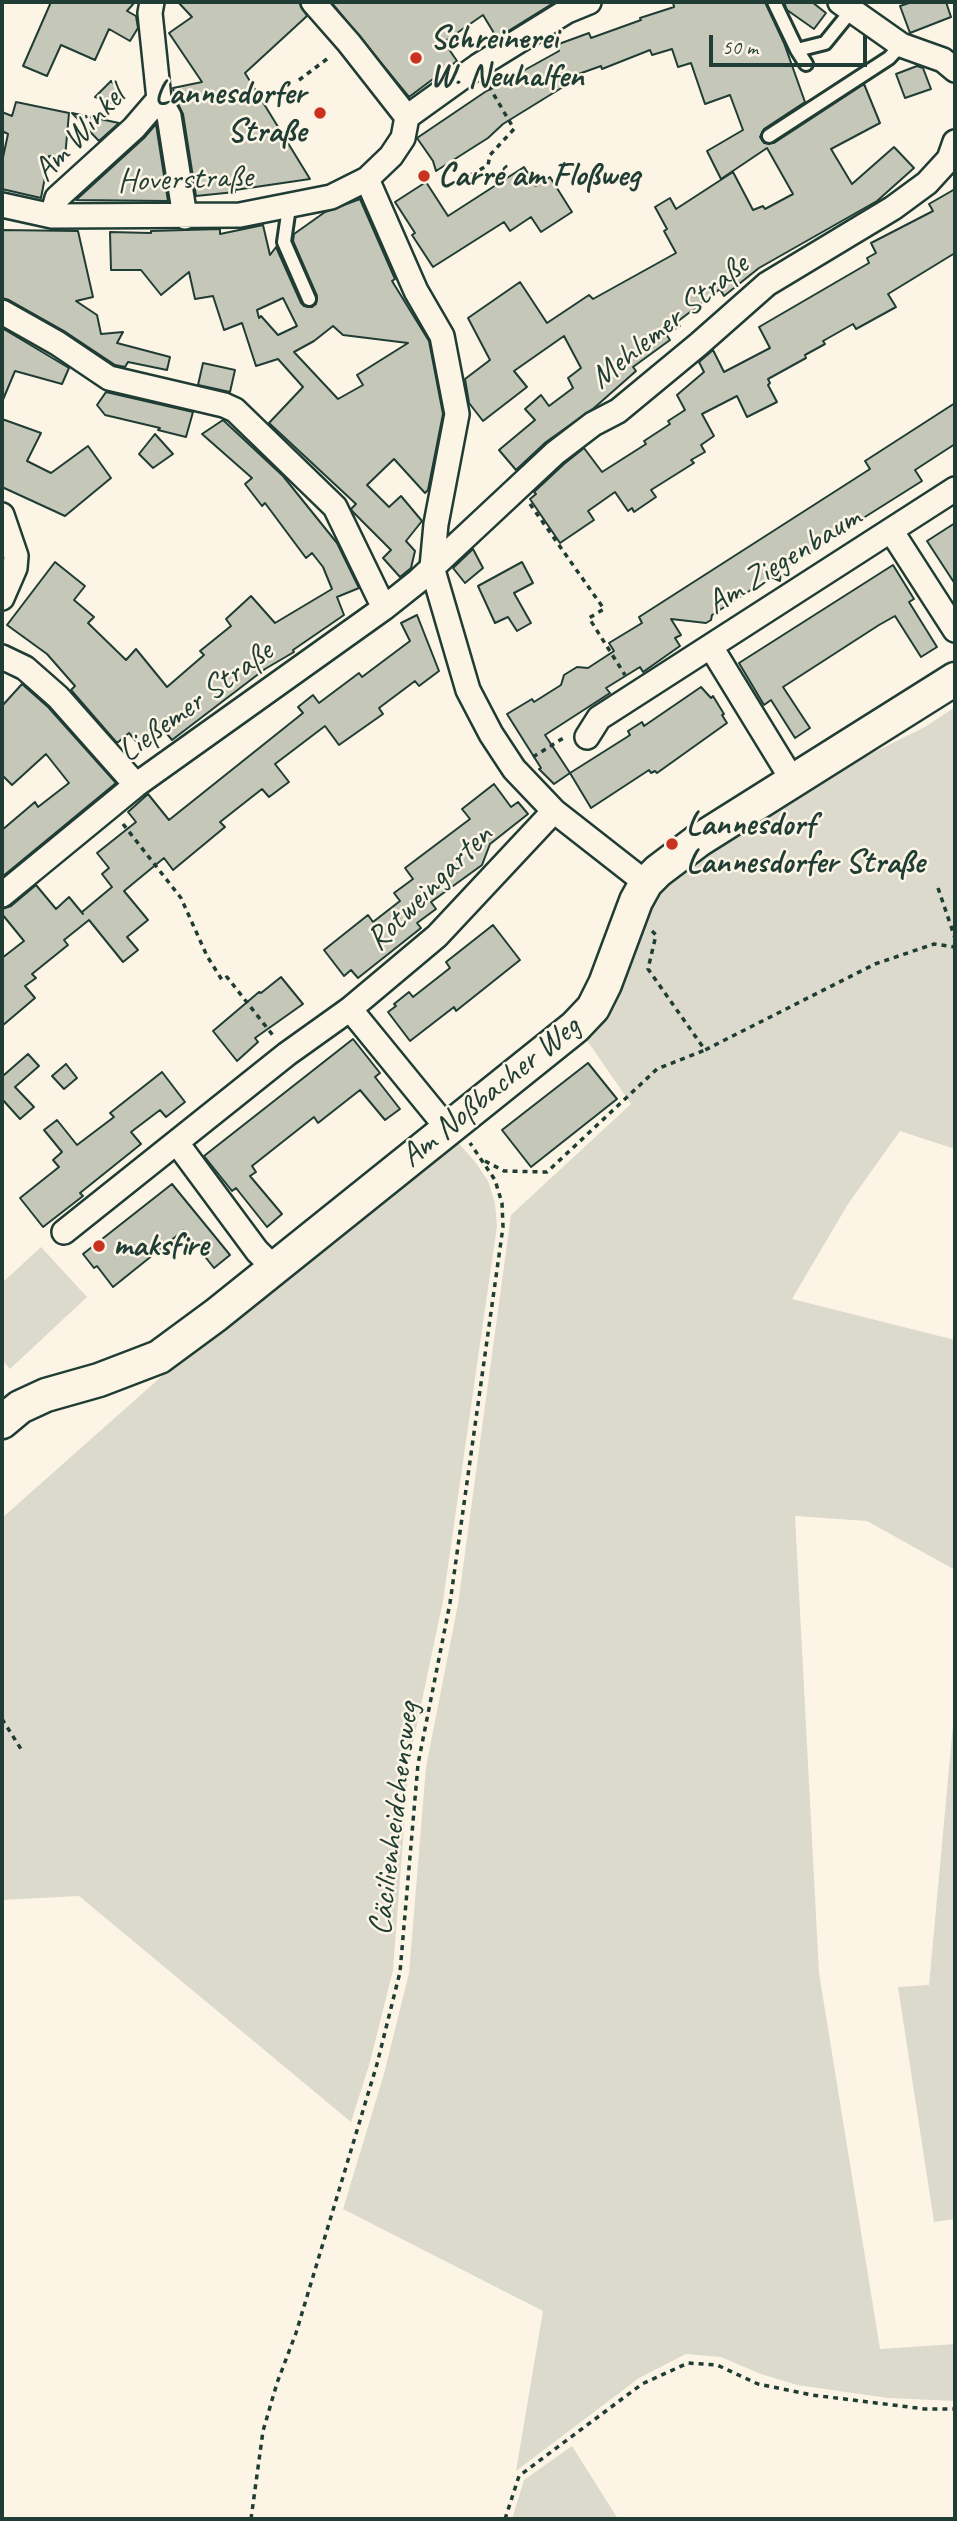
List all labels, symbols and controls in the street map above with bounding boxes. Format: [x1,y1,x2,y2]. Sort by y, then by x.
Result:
place label: Schreinerei W. Neuhalfen [430,19,584,97]
scale bar [712,21,870,65]
text: 50 m [722,34,758,60]
marker: Schreinerei W. Neuhalfen [408,50,424,66]
place label: Lannesdorfer Straße [154,74,306,152]
street label: Am Winkel [26,78,134,190]
marker: Lannesdorfer Straße [312,105,328,121]
place label: Carré am Floßweg [438,156,639,196]
street label: Hoverstraße [117,158,253,202]
marker: Carré am Floßweg [416,168,432,184]
street label: Mehlemer Straße [583,246,757,398]
street label: Am Ziegenbaum [700,498,868,624]
street label: Ließemer Straße [111,632,281,772]
place label: Lannesdorf Lannesdorfer Straße [686,805,924,883]
street label: Rotweingarten [358,816,502,960]
marker: Lannesdorf Lannesdorfer Straße [664,836,680,852]
street label: Am Noßbacher Weg [393,1007,589,1177]
place label: maksfire [113,1226,208,1266]
marker: maksfire [91,1238,107,1254]
street label: Cäcilienheidchensweg [361,1700,429,1938]

